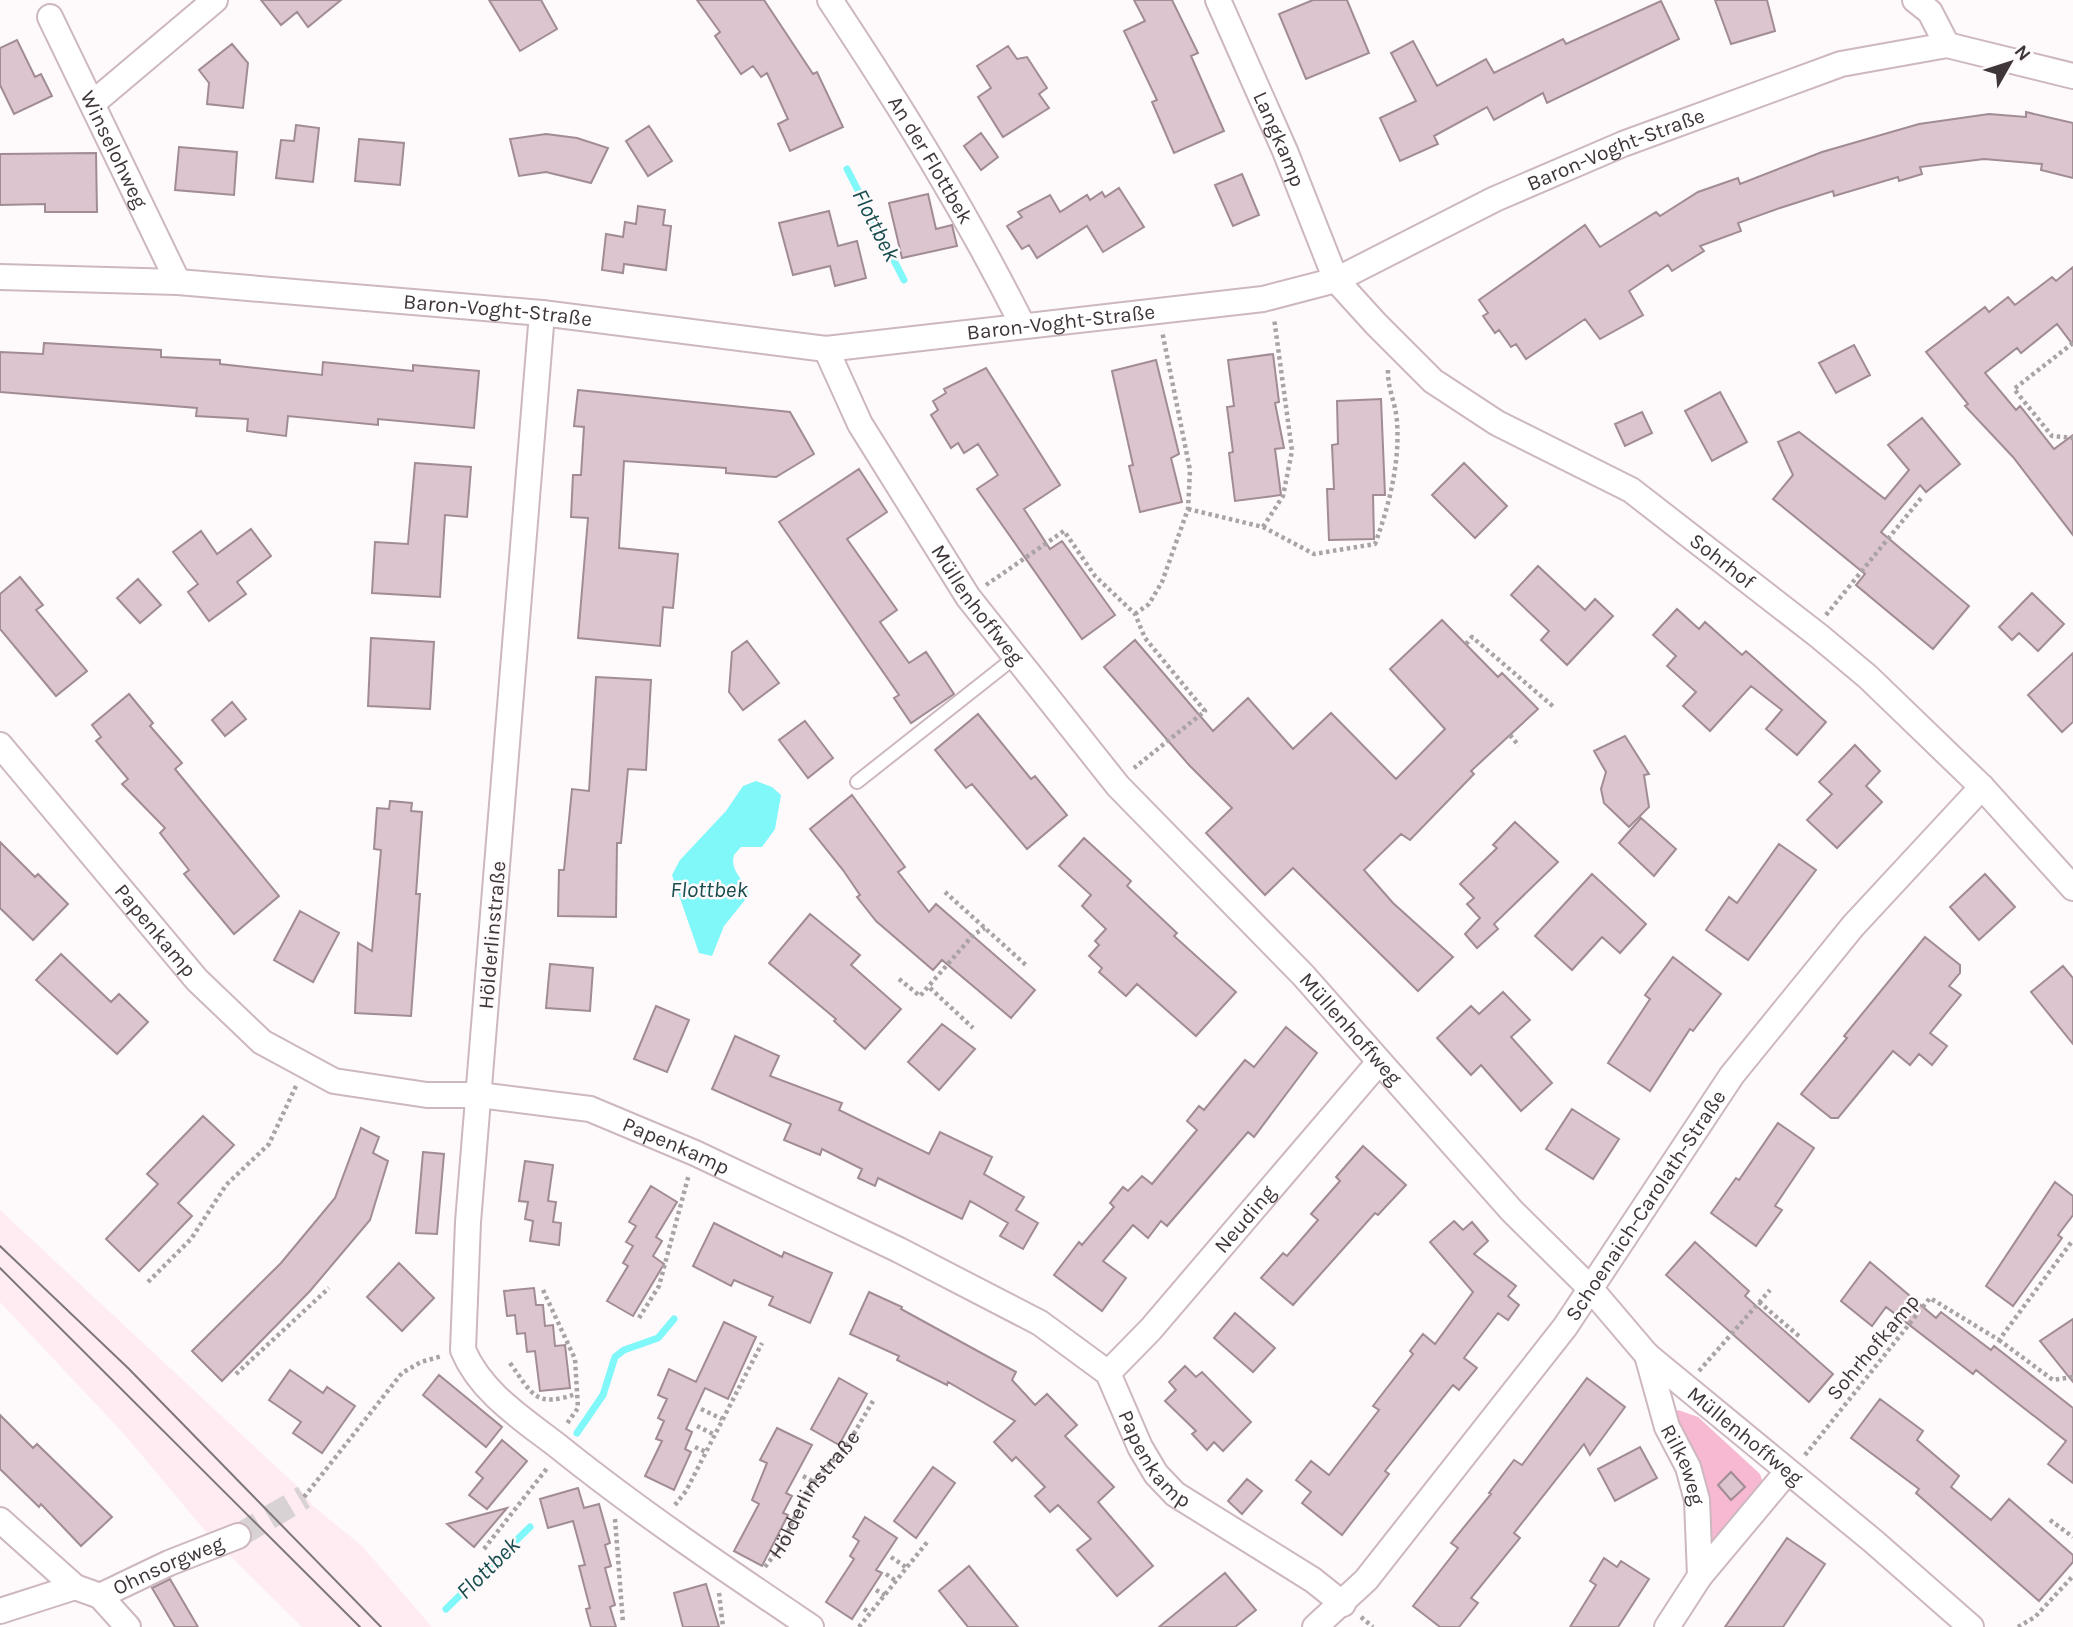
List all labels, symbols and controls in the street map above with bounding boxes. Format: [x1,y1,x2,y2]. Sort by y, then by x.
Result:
north arrow [1975,28,2045,98]
text: N [2010,41,2035,65]
street label: Winselohweg [75,87,153,212]
street label: Langkamp [1248,88,1310,190]
street label: An der Flottbek [883,92,978,228]
street label: Baron-Voght-Straße [1523,103,1708,196]
water label: Flottbek [846,184,906,266]
street label: Baron-Voght-Straße [402,289,593,331]
street label: Baron-Voght-Straße [965,299,1156,345]
street label: Sohrhof [1685,528,1760,594]
street label: Müllenhoffweg [926,540,1029,669]
street label: Hölderlinstraße [474,860,510,1010]
water label: Flottbek [670,876,748,903]
street label: Papenkamp [110,879,201,982]
street label: Müllenhoffweg [1295,968,1407,1090]
street label: Schoenaich-Carolath-Straße [1560,1085,1731,1326]
street label: Papenkamp [619,1112,734,1180]
street label: Neuding [1209,1180,1280,1258]
street label: Sohrhofkamp [1822,1289,1924,1405]
street label: Müllenhoffweg [1683,1381,1808,1490]
street label: Papenkamp [1114,1406,1195,1513]
street label: Rilkeweg [1656,1420,1710,1508]
street label: Hölderlinstraße [764,1427,865,1563]
street label: Ohnsorgweg [109,1531,227,1600]
water label: Flottbek [451,1531,526,1605]

